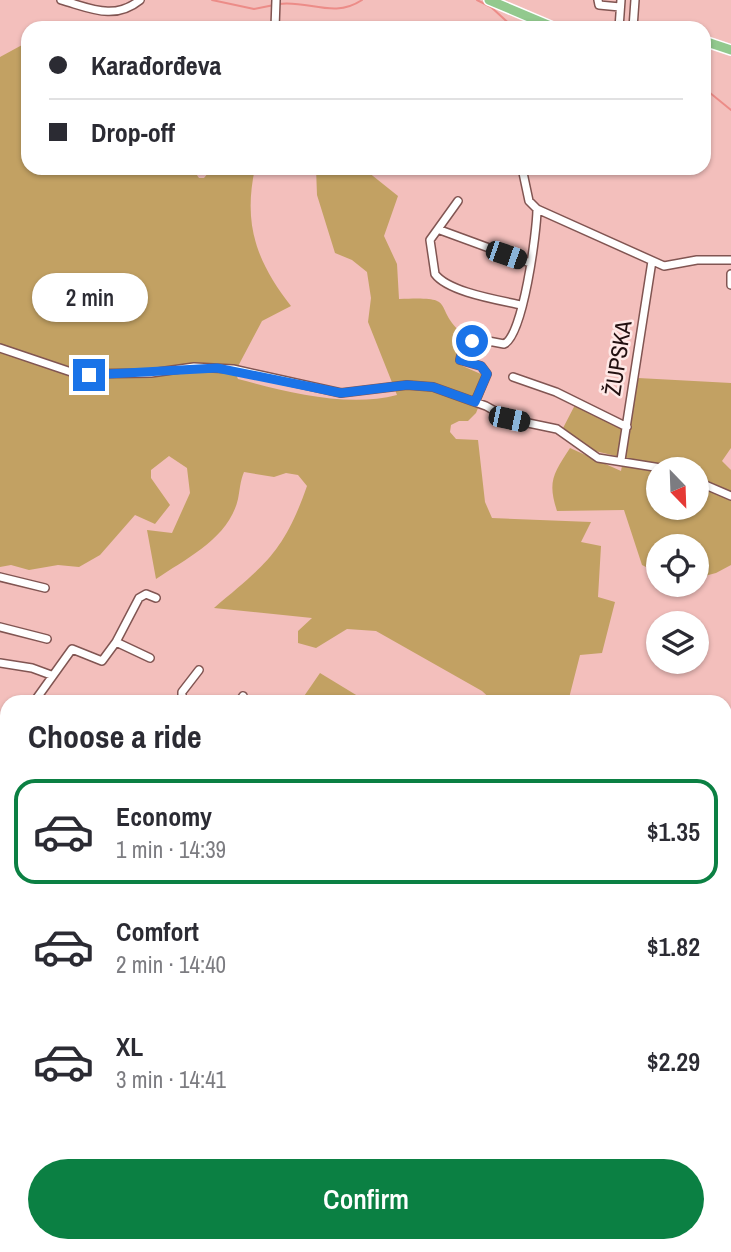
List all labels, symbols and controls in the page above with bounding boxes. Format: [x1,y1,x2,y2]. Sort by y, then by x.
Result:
text: Karađorđeva [91,48,221,83]
text: Drop-off [91,115,175,150]
car [483,238,530,272]
callout: 2 min [31,274,147,322]
text: 2 min [66,282,114,313]
street label: ŽUPSKA [596,318,639,398]
route start [456,325,488,357]
route end [73,359,105,391]
car [487,404,532,434]
north arrow [646,457,709,520]
map controls [646,457,709,674]
button: locate [646,534,709,597]
button: layers [646,611,709,674]
text: Choose a ride [28,715,202,758]
text: Economy [116,799,212,834]
icon: car [32,800,95,863]
text: $1.35 [647,814,700,849]
text: 1 min · 14:39 [116,834,226,865]
text: Comfort [116,914,199,949]
icon: car [32,915,95,978]
text: $1.82 [647,929,700,964]
text: 2 min · 14:40 [116,949,226,980]
text: XL [116,1029,143,1064]
icon: car [32,1030,95,1093]
text: $2.29 [647,1044,700,1079]
text: 3 min · 14:41 [116,1064,226,1095]
button: Confirm [28,1159,704,1239]

